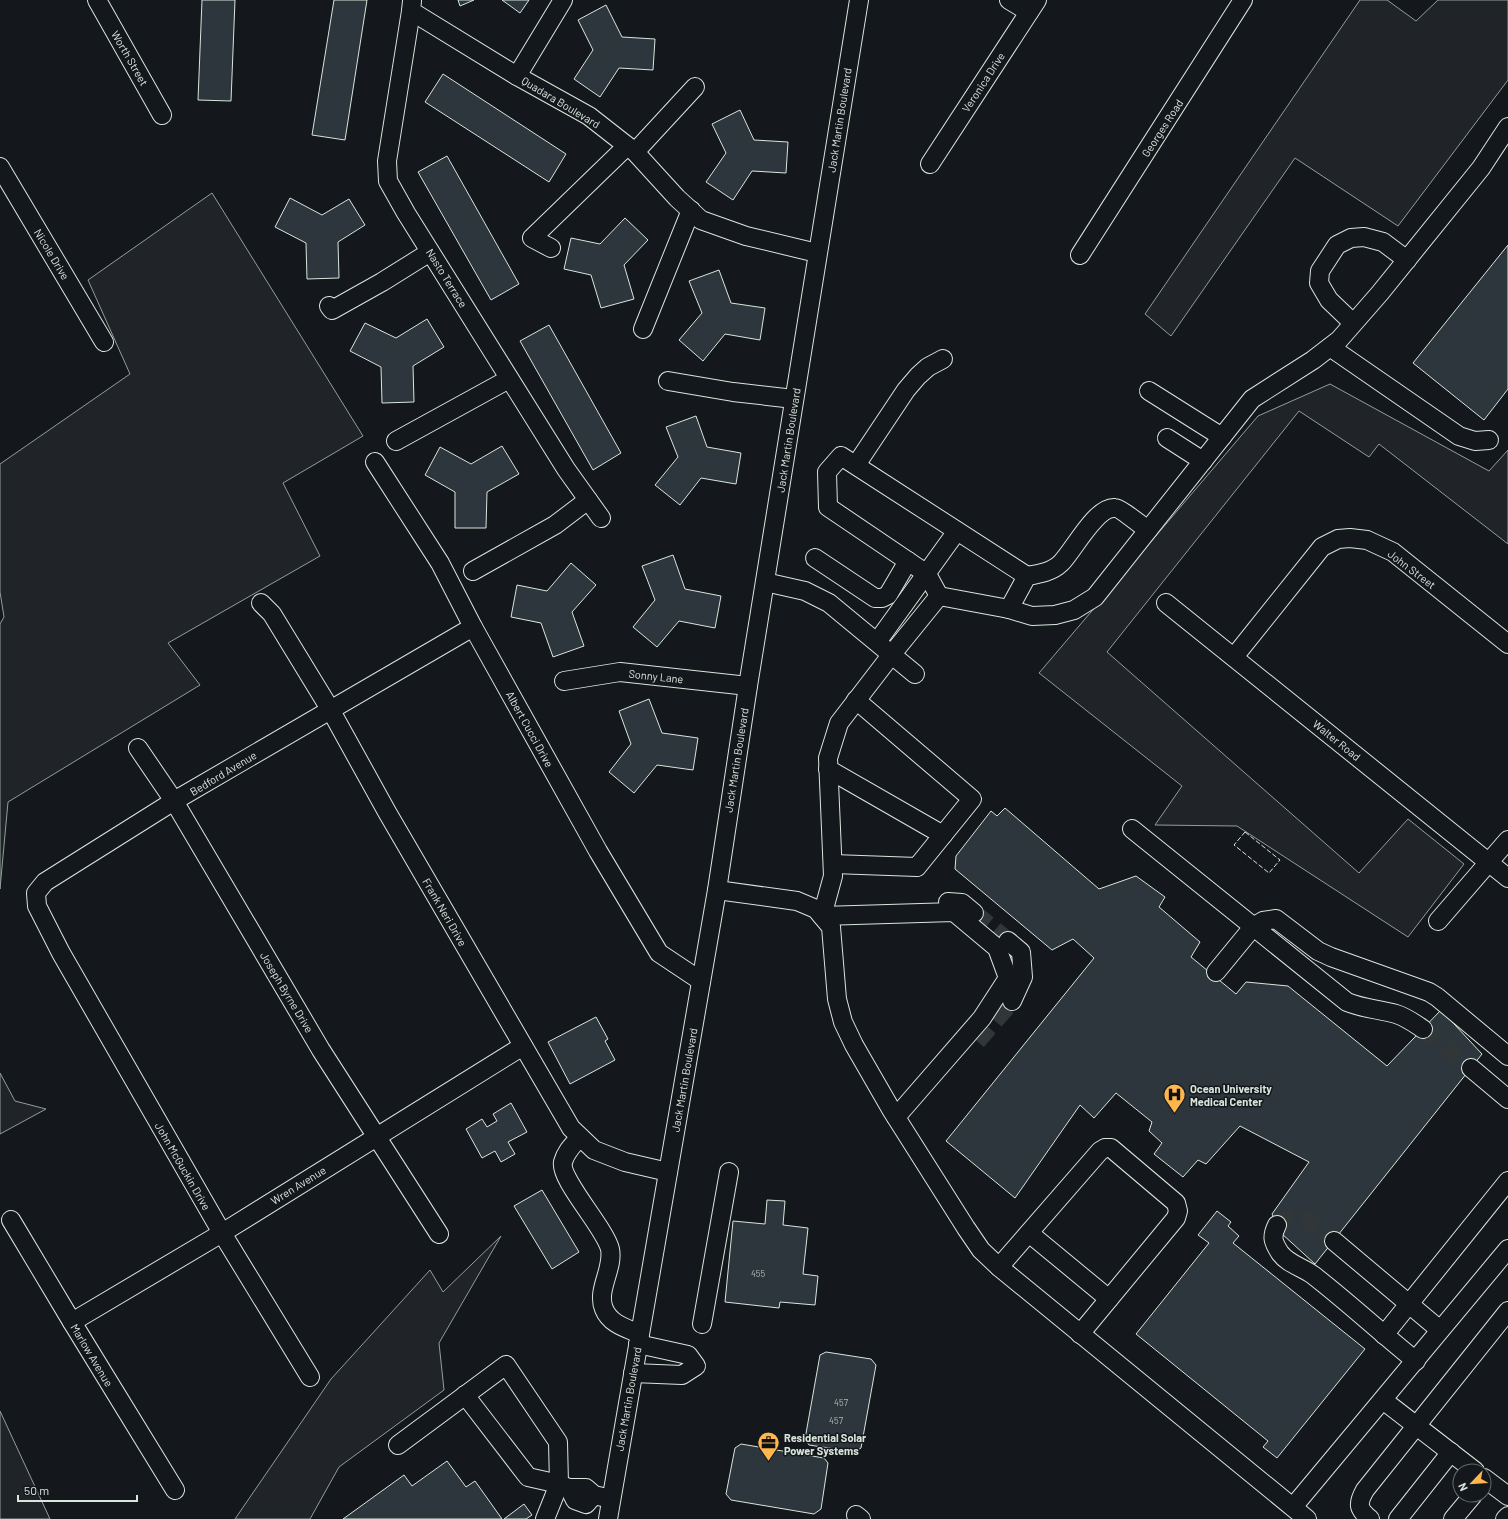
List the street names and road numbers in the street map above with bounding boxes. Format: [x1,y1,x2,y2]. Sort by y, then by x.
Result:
street label: Worth Street [109,28,151,88]
street label: Veronica Drive [959,50,1007,114]
street label: Jack Martin Boulevard [824,67,854,173]
street label: Quadara Boulevard [520,74,602,130]
street label: Georges Road [1139,97,1185,159]
street label: Nicole Drive [32,226,72,282]
street label: Nasto Terrace [424,246,470,310]
street label: Jack Martin Boulevard [773,387,803,493]
street label: John Street [1386,547,1438,591]
street label: Sonny Lane [628,667,684,685]
street label: Albert Cucci Drive [504,689,556,769]
street label: Jack Martin Boulevard [721,707,751,813]
street label: Walter Road [1311,717,1363,763]
street label: Bedford Avenue [187,748,259,798]
street label: Frank Neri Drive [420,876,470,948]
street label: Joseph Byrne Drive [258,949,316,1035]
street label: Jack Martin Boulevard [668,1027,700,1133]
street label: John McGuckin Drive [153,1120,214,1212]
street label: Wren Avenue [268,1163,328,1207]
street label: Marlow Avenue [68,1321,116,1389]
street label: Jack Martin Boulevard [612,1346,644,1452]

